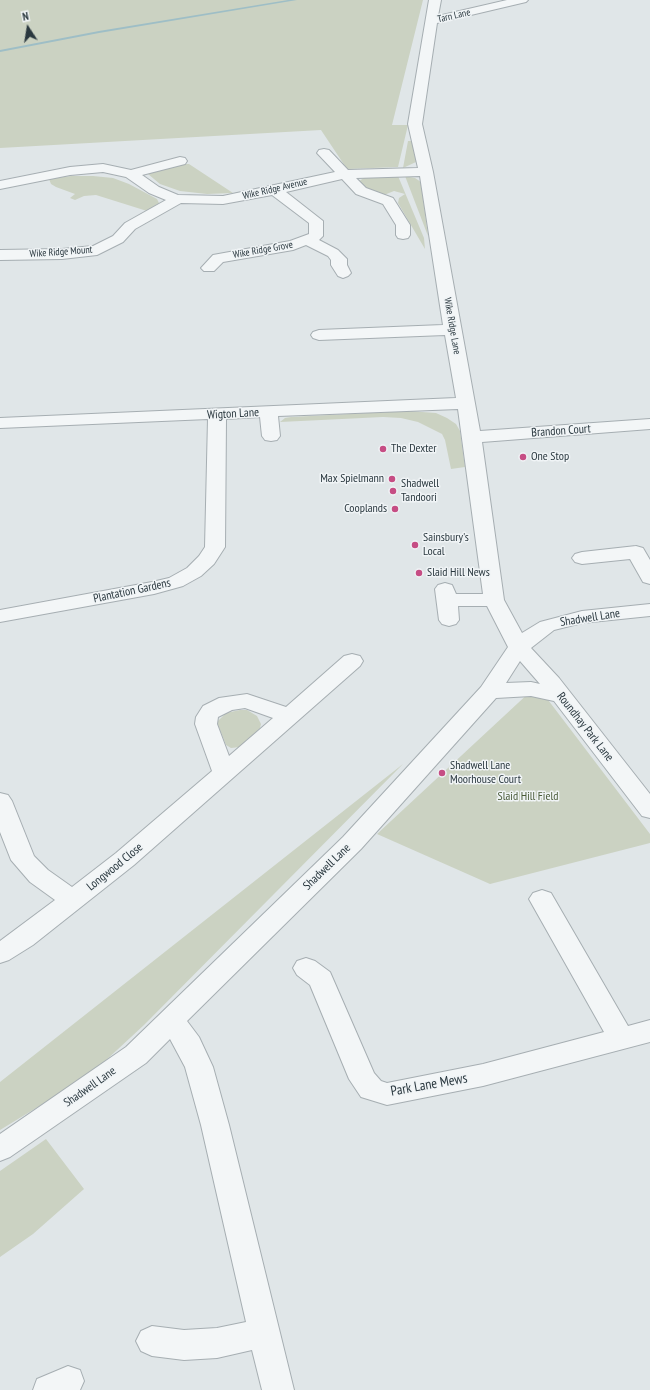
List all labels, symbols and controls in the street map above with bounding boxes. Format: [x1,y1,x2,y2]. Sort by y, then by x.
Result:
street label: Tarn Lane [436,6,472,26]
north arrow [8,8,48,48]
text: N [21,9,30,24]
street label: Wike Ridge Avenue [241,176,309,202]
street label: Wike Ridge Grove [232,239,294,261]
street label: Wike Ridge Mount [29,244,93,260]
street label: Wike Ridge Lane [441,297,463,355]
street label: Wigton Lane [207,405,259,423]
street label: Brandon Court [531,422,591,440]
place label: The Dexter [391,442,437,456]
marker: The Dexter [378,444,388,454]
place label: One Stop [531,450,569,464]
marker: One Stop [518,452,528,462]
place label: Max Spielmann [320,472,384,486]
marker: Max Spielmann [387,474,397,484]
place label: Shadwell Tandoori [401,477,439,505]
marker: Shadwell Tandoori [388,486,398,496]
place label: Cooplands [344,502,387,516]
marker: Cooplands [390,504,400,514]
place label: Sainsbury's Local [423,531,469,559]
marker: Sainsbury's Local [410,540,420,550]
place label: Slaid Hill News [427,566,490,580]
marker: Slaid Hill News [414,568,424,578]
street label: Plantation Gardens [92,576,172,606]
street label: Shadwell Lane [559,606,621,630]
street label: Roundhay Park Lane [554,690,616,764]
place label: Shadwell Lane Moorhouse Court [450,759,521,787]
marker: Shadwell Lane Moorhouse Court [437,768,447,778]
park label: Slaid Hill Field [498,790,558,804]
street label: Longwood Close [84,840,146,894]
street label: Shadwell Lane [300,841,354,893]
street label: Shadwell Lane [61,1064,119,1110]
street label: Park Lane Mews [389,1070,469,1100]

